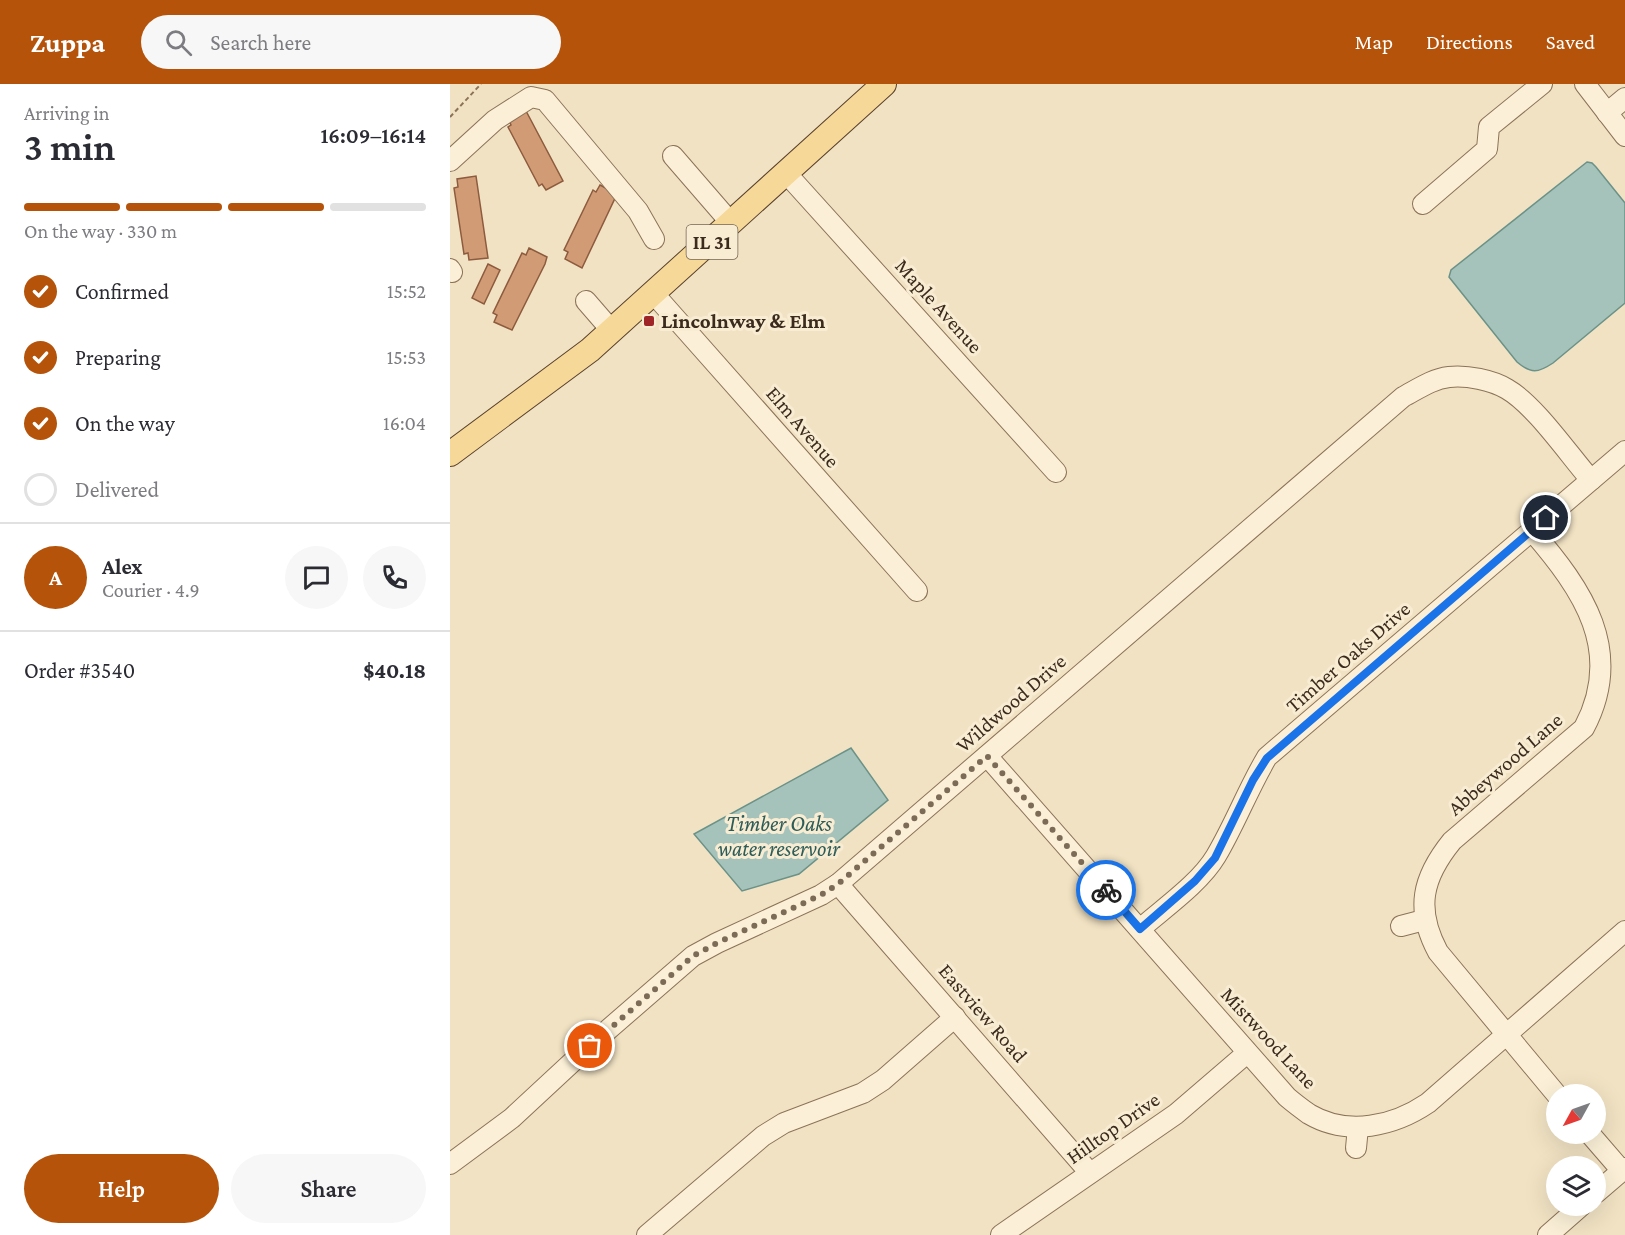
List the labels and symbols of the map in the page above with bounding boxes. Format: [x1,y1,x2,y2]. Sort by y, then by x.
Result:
road number: IL 31 [686,225,738,259]
street label: Maple Avenue [890,254,988,358]
place label: Lincolnway & Elm [661,309,826,333]
marker: Lincolnway & Elm [642,314,656,328]
street label: Elm Avenue [761,382,845,472]
pin [1520,492,1571,543]
street label: Timber Oaks Drive [1281,597,1415,717]
street label: Wildwood Drive [951,649,1071,757]
street label: Abbeywood Lane [1443,708,1567,820]
water label: Timber Oaks water reservoir [718,811,841,861]
courier [1076,860,1136,920]
street label: Eastview Road [934,959,1032,1067]
street label: Mistwood Lane [1216,982,1322,1094]
pin [564,1020,615,1071]
north arrow [1546,1084,1606,1144]
street label: Hilltop Drive [1062,1087,1164,1169]

